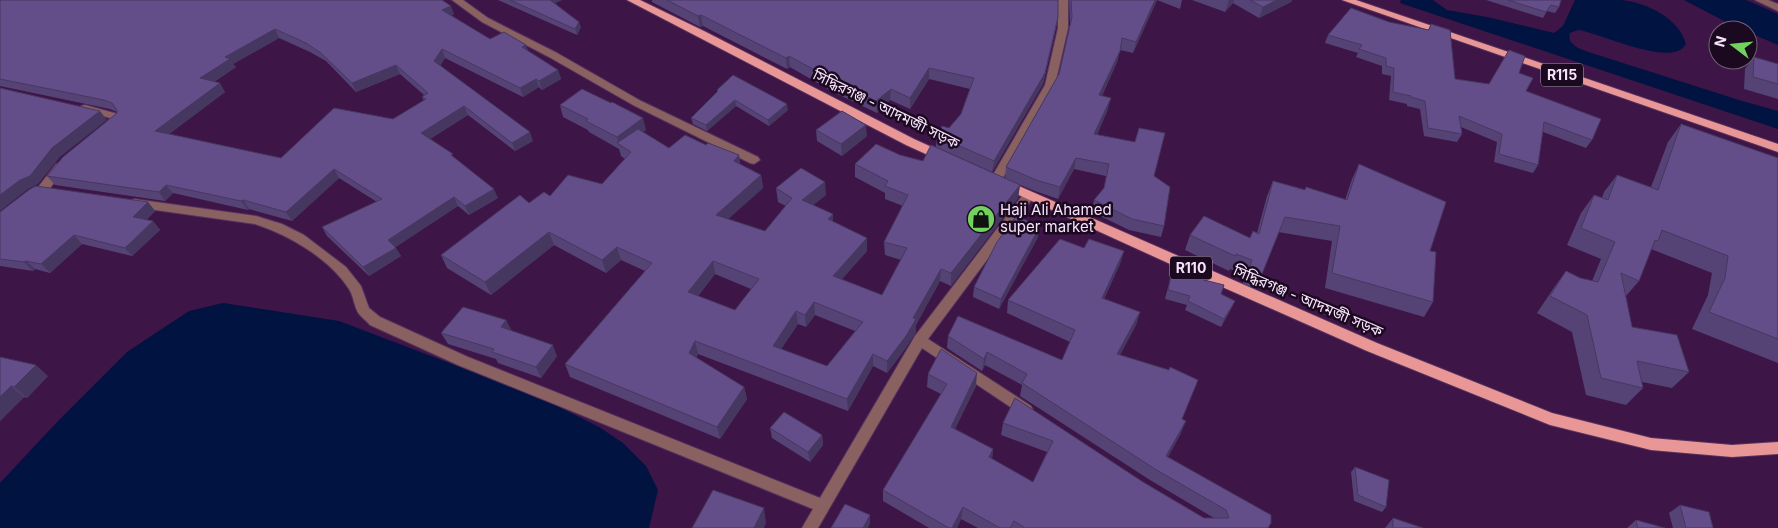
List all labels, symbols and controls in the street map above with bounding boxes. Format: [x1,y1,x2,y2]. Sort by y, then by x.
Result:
north arrow [1708,20,1758,70]
text: N [1710,34,1730,49]
street label: সিদ্ধিরগঞ্জ - আদমজী সড়ক [809,64,963,153]
road number: R115 [1541,64,1583,86]
place label: Haji Ali Ahamed super market [1000,200,1112,236]
shop icon: Haji Ali Ahamed super market [966,204,996,234]
road number: R110 [1170,256,1212,280]
street label: সিদ্ধিরগঞ্জ - আদমজী সড়ক [1230,260,1387,341]

